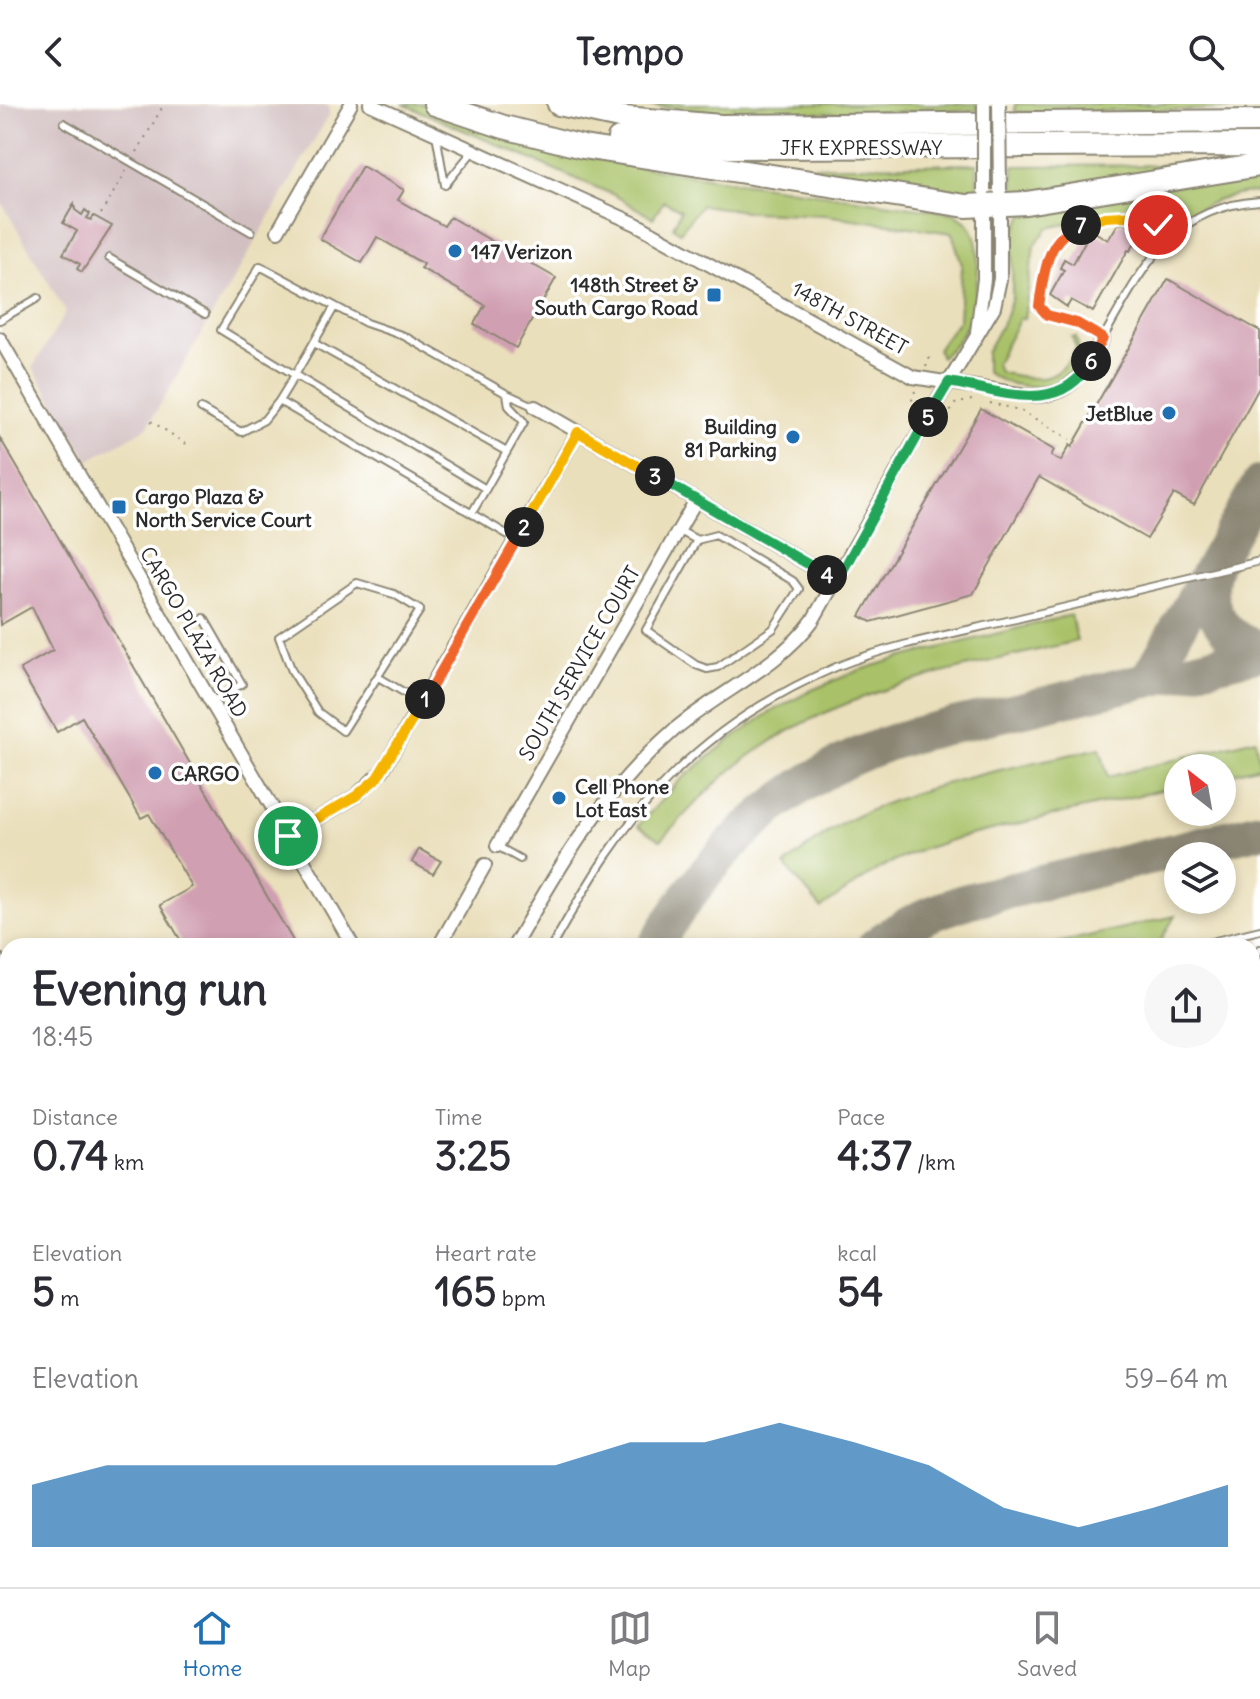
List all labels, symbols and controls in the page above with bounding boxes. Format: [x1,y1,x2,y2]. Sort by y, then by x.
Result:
icon: back [32,30,76,74]
text: Tempo [576,30,684,75]
icon: search [1184,30,1228,74]
street label: JFK EXPRESSWAY [780,135,942,160]
pin [1124,191,1192,259]
icon: check [1136,203,1180,247]
pin: 7 [1061,205,1101,245]
text: 7 [1076,211,1086,239]
place label: 147 Verizon [471,239,573,264]
marker: 147 Verizon [446,242,464,260]
place label: 148th Street & South Cargo Road [535,272,699,320]
street label: 148TH STREET [788,276,912,360]
marker: 148th Street & South Cargo Road [705,286,723,304]
pin: 6 [1071,341,1111,381]
text: 6 [1085,347,1097,375]
pin: 5 [908,397,948,437]
place label: JetBlue [1085,401,1153,426]
text: 5 [922,403,934,431]
marker: JetBlue [1160,404,1178,422]
place label: Building 81 Parking [684,414,777,462]
marker: Building 81 Parking [784,428,802,446]
pin: 3 [635,456,675,496]
text: 3 [649,462,661,490]
place label: Cargo Plaza & North Service Court [135,484,312,532]
marker: Cargo Plaza & North Service Court [110,498,128,516]
pin: 2 [504,507,544,547]
text: 2 [518,513,530,541]
street label: CARGO PLAZA ROAD [135,542,253,722]
pin: 4 [807,555,847,595]
street label: SOUTH SERVICE COURT [513,561,645,765]
text: 4 [821,561,833,589]
pin: 1 [405,679,445,719]
text: 1 [421,685,429,713]
north arrow [1164,754,1236,826]
map controls [1164,754,1236,914]
place label: CARGO [171,761,240,786]
marker: CARGO [146,764,164,782]
place label: Cell Phone Lot East [575,774,670,822]
marker: Cell Phone Lot East [550,789,568,807]
pin [254,802,322,870]
icon: arrive [266,814,310,858]
button: layers [1164,842,1236,914]
text: Evening run [32,962,267,1017]
button: share [1144,964,1228,1048]
text: 18:45 [32,1020,93,1053]
text: Distance [32,1103,118,1131]
text: Time [435,1103,482,1131]
text: Pace [837,1103,885,1131]
text: 0.74 [32,1131,108,1181]
text: 3:25 [435,1131,511,1181]
text: 4:37 [837,1131,912,1181]
text: km [108,1148,144,1176]
text: /km [912,1148,956,1176]
text: Elevation [32,1239,122,1267]
text: Heart rate [435,1239,537,1267]
text: kcal [837,1239,877,1267]
text: 5 [32,1267,55,1317]
text: 165 [435,1267,497,1317]
text: 54 [837,1267,883,1317]
text: m [55,1284,80,1312]
text: bpm [497,1284,546,1312]
text: Elevation [32,1362,139,1395]
text: 59–64 m [1124,1362,1228,1395]
tab: Home [183,1606,242,1682]
tab: Map [608,1606,652,1682]
tab: Saved [1017,1606,1077,1682]

